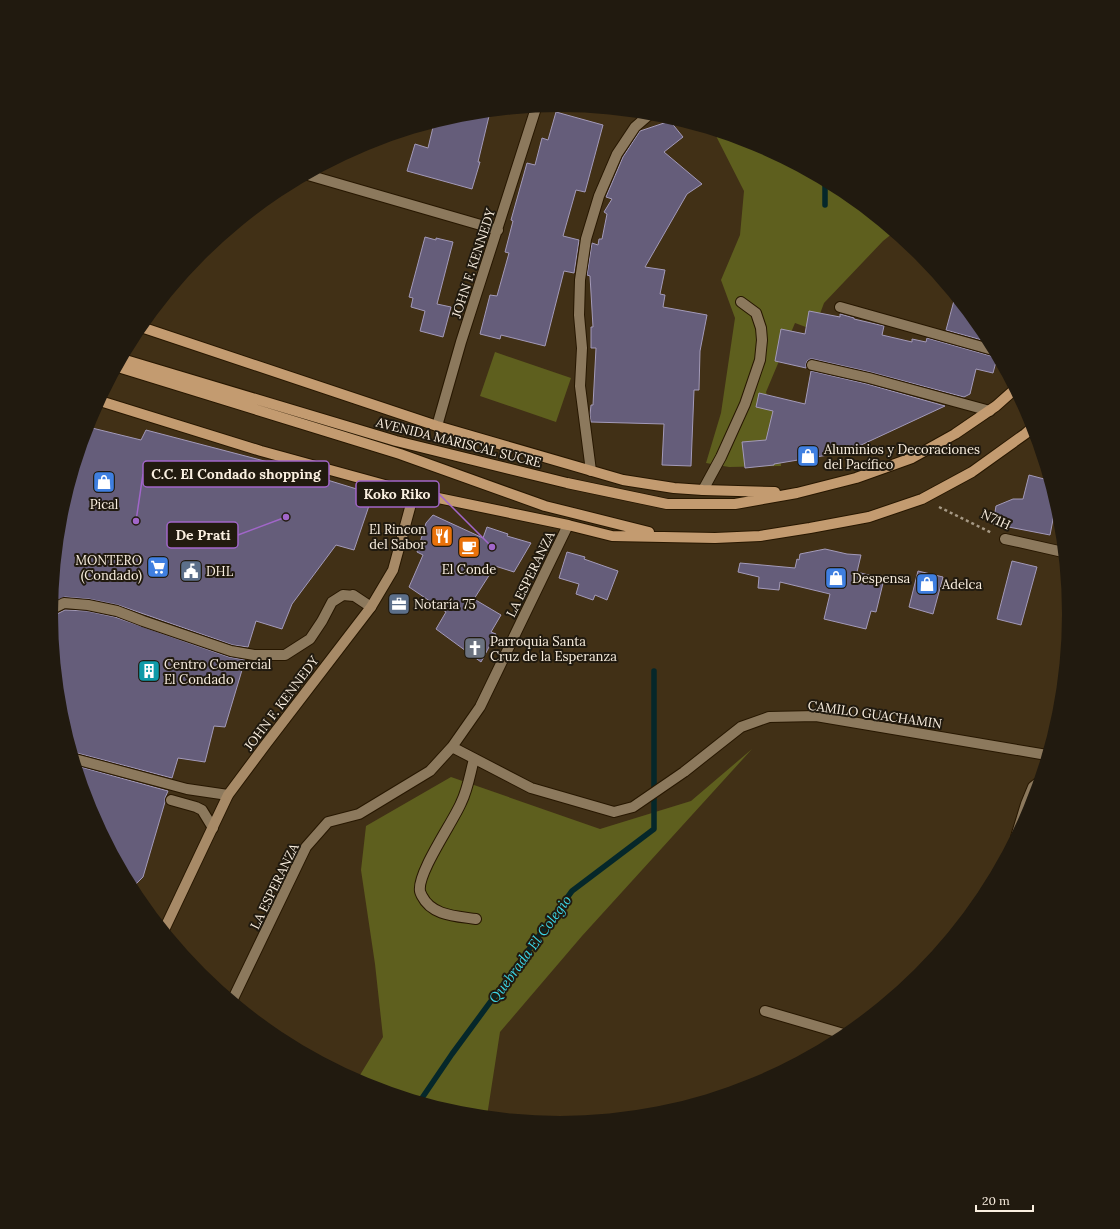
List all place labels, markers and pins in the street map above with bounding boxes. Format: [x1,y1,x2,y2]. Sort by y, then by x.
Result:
place label: Aluminios y Decoraciones del Pacífico [823,441,980,473]
shop icon: Aluminios y Decoraciones del Pacífico [795,443,821,469]
callout: C.C. El Condado shopping [143,461,329,487]
shop icon: Pical [91,469,117,495]
callout: Koko Riko [356,481,439,507]
place label: Pical [90,496,119,513]
place label: El Rincon del Sabor [369,521,426,553]
callout: De Prati [167,522,238,548]
restaurant icon: El Rincon del Sabor [429,523,455,549]
cafe icon: El Conde [456,534,482,560]
place label: MONTERO (Condado) [75,552,142,584]
supermarket icon: MONTERO (Condado) [145,554,171,580]
public building icon: DHL [178,558,204,584]
place label: El Conde [442,561,496,578]
place label: DHL [206,563,234,580]
shop icon: Despensa [823,565,849,591]
place label: Despensa [852,570,910,587]
shop icon: Adelca [914,571,940,597]
place label: Adelca [941,576,982,593]
office icon: Notaría 75 [386,591,412,617]
place label: Notaría 75 [414,596,476,613]
place label: Parroquia Santa Cruz de la Esperanza [490,633,617,665]
church icon: Parroquia Santa Cruz de la Esperanza [462,635,488,661]
place label: Centro Comercial El Condado [164,656,272,688]
building icon: Centro Comercial El Condado [136,658,162,684]

